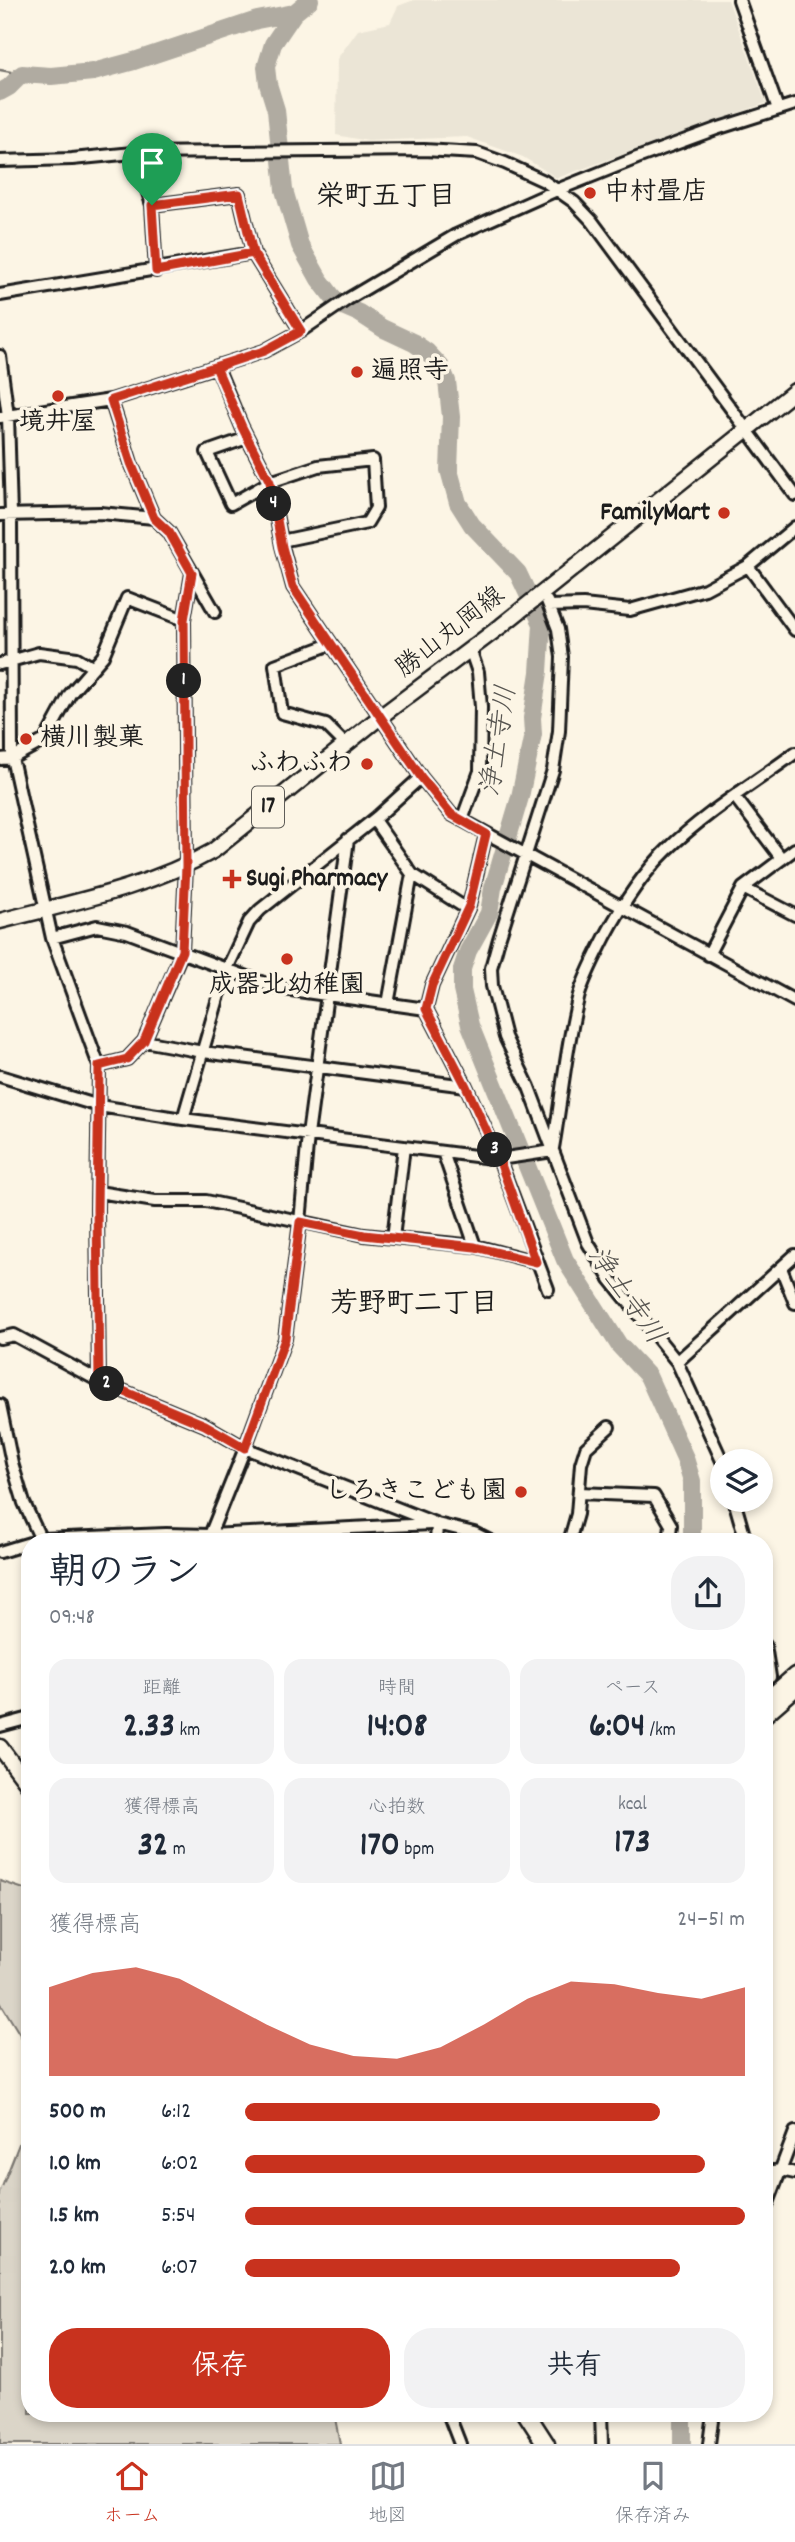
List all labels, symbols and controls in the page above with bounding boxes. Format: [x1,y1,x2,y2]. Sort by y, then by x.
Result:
pin [122,133,182,205]
icon: arrive [133,144,171,182]
place label: 中村畳店 [604,175,708,212]
district label: 栄町五丁目 [316,179,456,219]
marker: 中村畳店 [582,185,598,201]
place label: 遍照寺 [371,354,449,391]
marker: 遍照寺 [349,364,365,380]
marker: 境井屋 [50,388,66,404]
place label: 境井屋 [19,405,97,442]
pin: 4 [256,486,292,522]
text: 4 [270,490,277,517]
place label: FamilyMart [600,495,710,532]
marker: FamilyMart [716,505,732,521]
street label: 勝山丸岡線 [388,578,514,688]
pin: 1 [166,664,202,698]
text: 1 [181,667,186,694]
water label: 浄土寺川 [472,683,530,799]
place label: 横川製菓 [40,721,144,758]
marker: 横川製菓 [18,731,34,747]
place label: ふわふわ [249,746,353,783]
marker: ふわふわ [359,756,375,772]
road number: 17 [252,786,284,828]
place label: Sugi Pharmacy [246,861,389,898]
marker: Sugi Pharmacy [224,871,240,887]
marker: 成器北幼稚園 [279,951,295,967]
place label: 成器北幼稚園 [209,968,365,1005]
pin: 3 [477,1132,512,1168]
text: 3 [490,1136,499,1163]
water label: 浄土寺川 [575,1240,673,1354]
district label: 芳野町二丁目 [330,1286,498,1326]
pin: 2 [90,1366,124,1402]
text: 2 [102,1370,111,1397]
map controls [710,1449,773,1512]
button: layers [710,1449,773,1512]
place label: しろきこども園 [325,1474,507,1511]
marker: しろきこども園 [513,1484,529,1500]
text: 朝のラン [49,1548,201,1603]
button: share [671,1556,745,1630]
text: 09:48 [49,1602,95,1635]
text: 距離 [143,1676,181,1703]
text: 時間 [378,1676,416,1703]
text: ペース [604,1676,660,1703]
text: 2.33 [123,1703,175,1753]
text: 14:08 [366,1703,428,1753]
text: 6:04 [589,1703,645,1753]
text: km [175,1718,200,1745]
text: /km [645,1718,676,1745]
text: kcal [618,1792,647,1819]
text: 獲得標高 [124,1795,200,1822]
text: 心拍数 [368,1795,426,1822]
text: 173 [614,1819,651,1869]
text: 32 [138,1822,168,1872]
text: 170 [360,1822,400,1872]
text: m [168,1837,186,1864]
text: bpm [400,1837,434,1864]
text: 24–51 m [677,1904,745,1937]
text: 獲得標高 [49,1910,141,1943]
text: 500 m [49,2096,106,2129]
text: 6:12 [161,2096,191,2129]
text: 1.0 km [49,2148,101,2181]
text: 6:02 [161,2148,199,2181]
text: 1.5 km [49,2200,99,2233]
text: 5:54 [161,2200,196,2233]
text: 2.0 km [49,2252,106,2285]
text: 6:07 [161,2252,197,2285]
button: 保存 [49,2328,390,2408]
button: 共有 [404,2328,745,2408]
tab: ホーム [104,2457,160,2531]
tab: 地図 [369,2457,407,2531]
tab: 保存済み [615,2457,691,2531]

